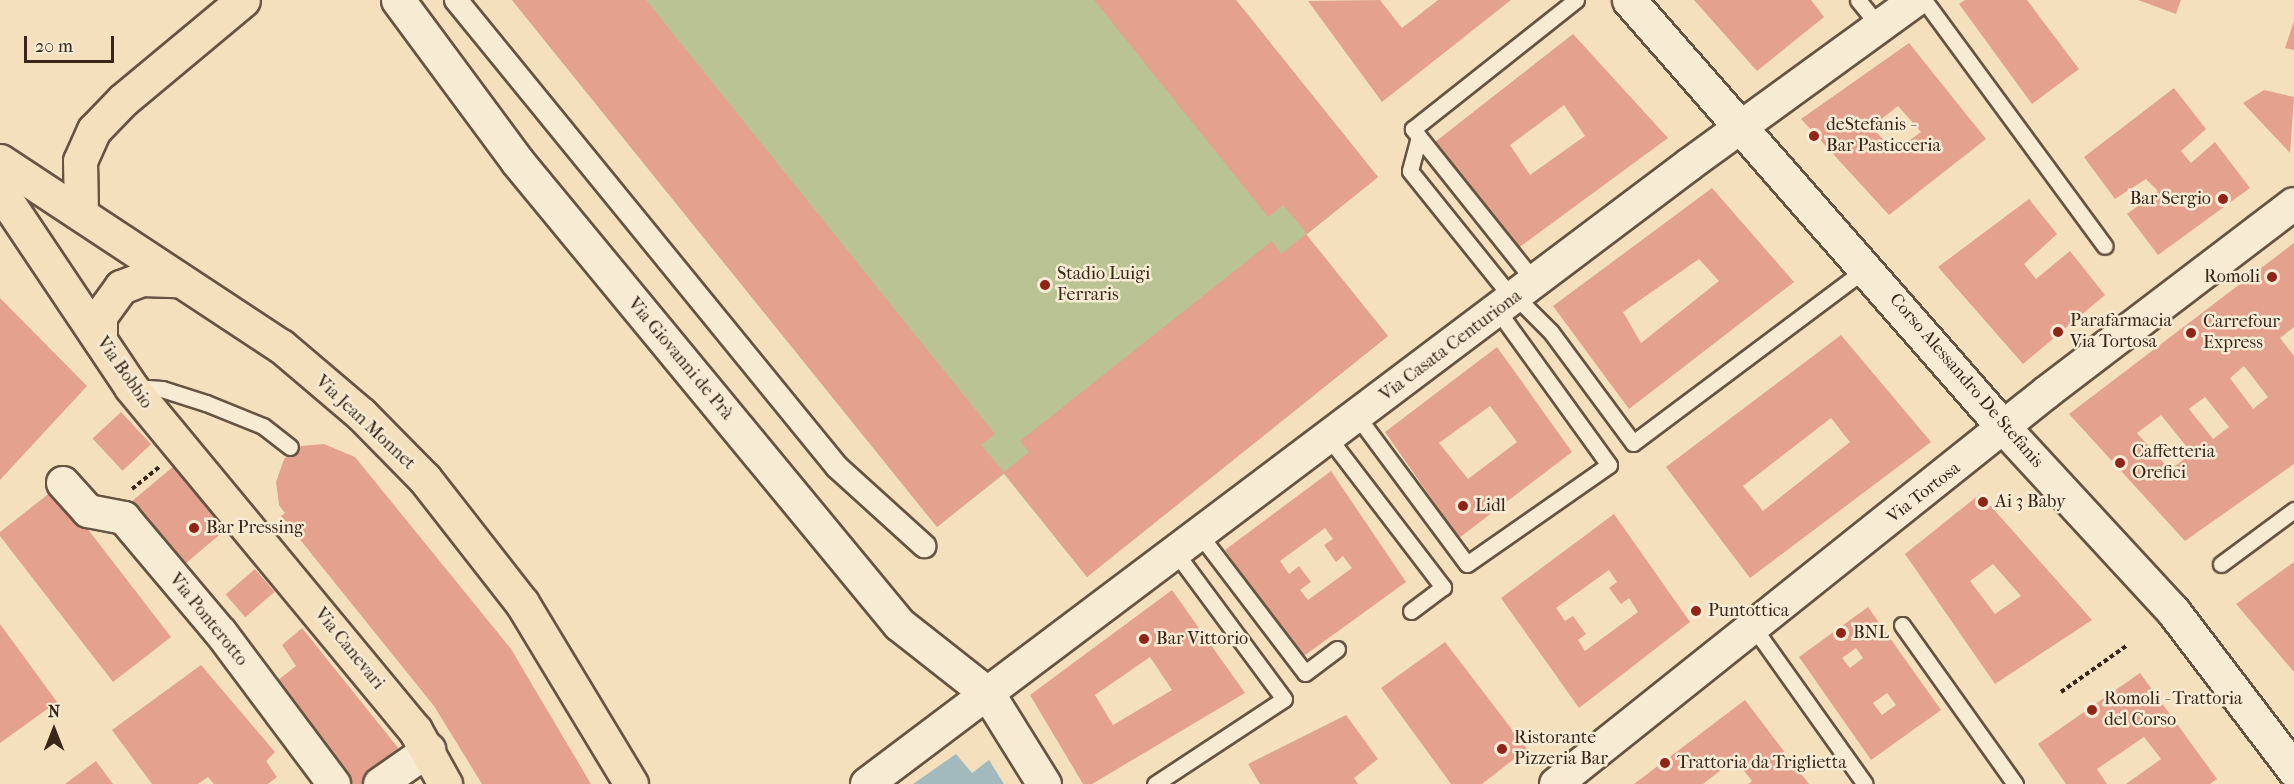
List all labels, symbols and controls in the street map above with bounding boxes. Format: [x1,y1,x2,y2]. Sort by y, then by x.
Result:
scale bar [27,24,117,62]
text: 20 m [35,36,73,57]
place label: deStefanis - Bar Pasticceria [1826,115,1941,158]
marker: deStefanis - Bar Pasticceria [1807,129,1821,143]
place label: Bar Sergio [2130,188,2211,210]
marker: Bar Sergio [2216,192,2230,206]
place label: Stadio Luigi Ferraris [1057,264,1150,306]
place label: Romoli [2204,266,2260,288]
marker: Romoli [2265,270,2279,284]
marker: Stadio Luigi Ferraris [1038,278,1052,292]
street label: Via Casata Centuriona [1376,286,1526,406]
street label: Corso Alessandro De Stefanis [1884,289,2048,473]
street label: Via Giovanni de Prà [623,294,737,424]
place label: Parafarmacia Via Tortosa [2070,311,2172,354]
place label: Carrefour Express [2203,312,2280,354]
marker: Parafarmacia Via Tortosa [2051,325,2065,339]
marker: Carrefour Express [2184,326,2198,340]
street label: Via Bobbio [91,333,157,413]
street label: Via Jean Monnet [311,371,419,475]
place label: Caffetteria Orefici [2132,442,2215,484]
marker: Caffetteria Orefici [2113,456,2127,470]
street label: Via Tortosa [1883,458,1965,528]
place label: Ai 3 Baby [1995,491,2066,513]
place label: Lidl [1475,495,1506,517]
marker: Ai 3 Baby [1976,495,1990,509]
marker: Lidl [1456,499,1470,513]
place label: Bar Pressing [206,517,304,539]
marker: Bar Pressing [187,521,201,535]
street label: Via Ponterotto [164,569,252,671]
place label: Puntottica [1708,600,1789,622]
street label: Via Canevari [310,604,388,694]
marker: Puntottica [1689,604,1703,618]
place label: BNL [1853,622,1889,644]
marker: BNL [1834,626,1848,640]
place label: Bar Vittorio [1156,628,1248,650]
marker: Bar Vittorio [1137,632,1151,646]
place label: Romoli - Trattoria del Corso [2104,689,2242,732]
north arrow [24,700,84,760]
text: N [48,702,60,721]
marker: Romoli - Trattoria del Corso [2085,703,2099,717]
place label: Ristorante Pizzeria Bar [1514,728,1608,771]
marker: Ristorante Pizzeria Bar [1495,742,1509,756]
place label: Trattoria da Triglietta [1677,752,1847,774]
marker: Trattoria da Triglietta [1658,756,1672,770]

